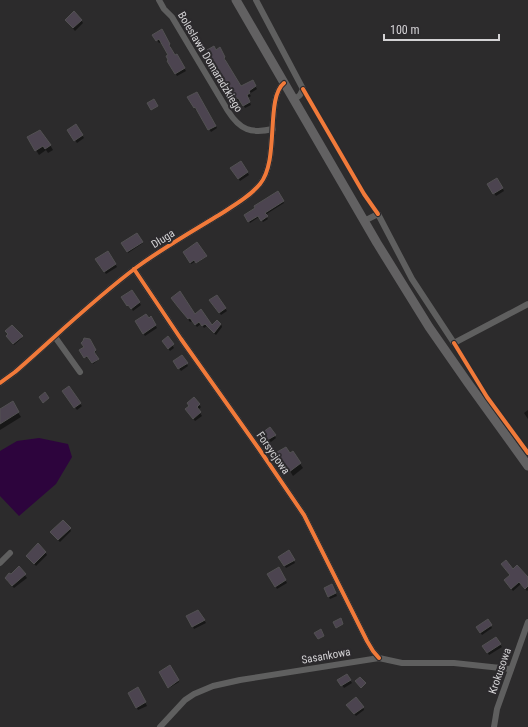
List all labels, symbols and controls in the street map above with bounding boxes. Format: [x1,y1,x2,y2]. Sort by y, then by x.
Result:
street label: Bolesława Domaradzkiego [175,9,245,115]
scale bar [384,16,499,42]
text: 100 m [390,23,420,37]
street label: Długa [149,227,177,251]
street label: Forsycjowa [254,429,292,477]
street label: Sasankowa [301,645,351,667]
street label: Krokusowa [486,646,514,696]

